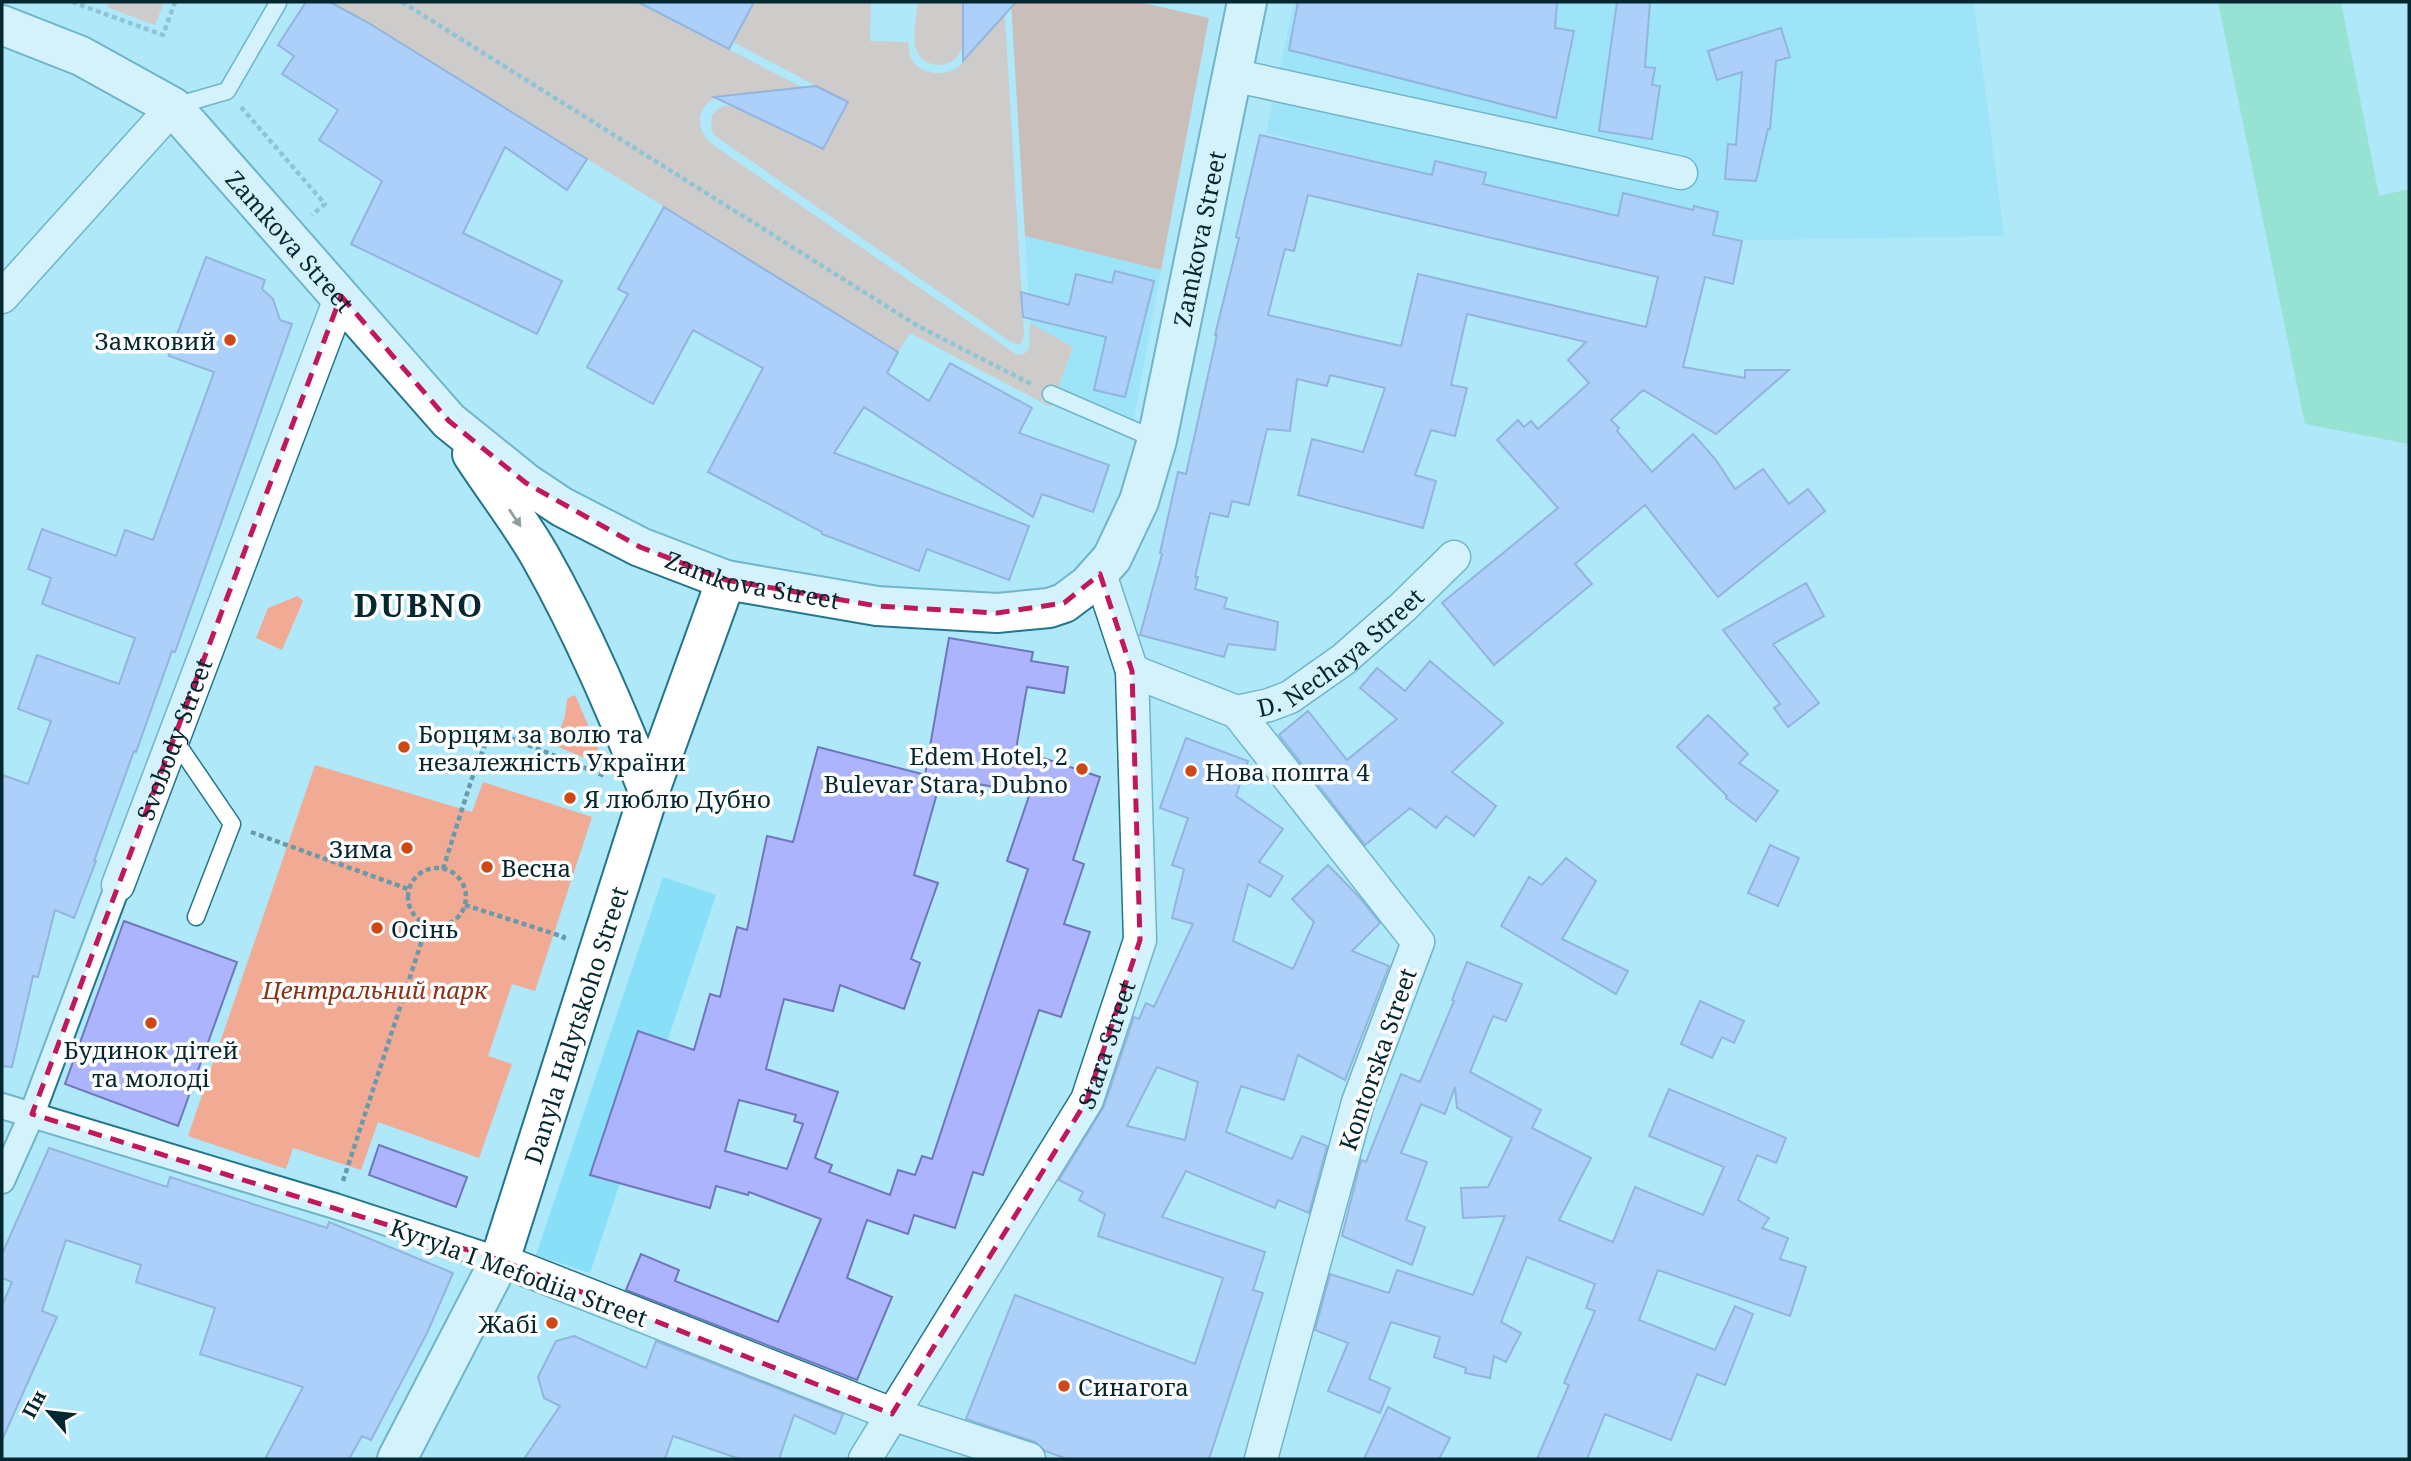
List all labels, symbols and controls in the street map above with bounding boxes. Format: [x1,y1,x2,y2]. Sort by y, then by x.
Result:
street label: Zamkova Street [1164,148,1233,329]
street label: Zamkova Street [219,163,362,319]
place label: Замковий [94,324,216,357]
marker: Замковий [222,332,238,348]
one-way arrow [508,508,521,528]
street label: Zamkova Street [661,542,842,616]
street label: D. Nechaya Street [1254,580,1430,724]
district label: DUBNO [354,583,484,626]
street label: Svobody Street [128,653,219,825]
place label: Борцям за волю та незалежність України [418,717,686,778]
marker: Борцям за волю та незалежність України [396,739,412,755]
place label: Edem Hotel, 2 Bulevar Stara, Dubno [823,739,1068,800]
place label: Нова пошта 4 [1205,755,1370,788]
marker: Edem Hotel, 2 Bulevar Stara, Dubno [1074,761,1090,777]
marker: Нова пошта 4 [1183,763,1199,779]
place label: Я люблю Дубно [583,782,771,815]
marker: Я люблю Дубно [562,790,578,806]
place label: Зима [329,832,393,865]
marker: Зима [399,840,415,856]
place label: Весна [501,851,571,884]
marker: Весна [479,859,495,875]
street label: Danyla Halytskoho Street [515,882,635,1168]
place label: Осінь [391,912,458,945]
marker: Осінь [369,920,385,936]
street label: Kontorska Street [1330,963,1424,1155]
park label: Центральний парк [261,973,489,1006]
street label: Stara Street [1069,976,1142,1115]
marker: Будинок дітей та молоді [143,1015,159,1031]
place label: Будинок дітей та молоді [63,1033,239,1094]
street label: Kyryla I Mefodiia Street [386,1210,652,1334]
place label: Жабі [478,1307,538,1340]
marker: Жабі [544,1315,560,1331]
place label: Синагога [1078,1370,1189,1403]
north arrow [14,1377,84,1447]
marker: Синагога [1056,1378,1072,1394]
text: Пн [16,1385,52,1423]

